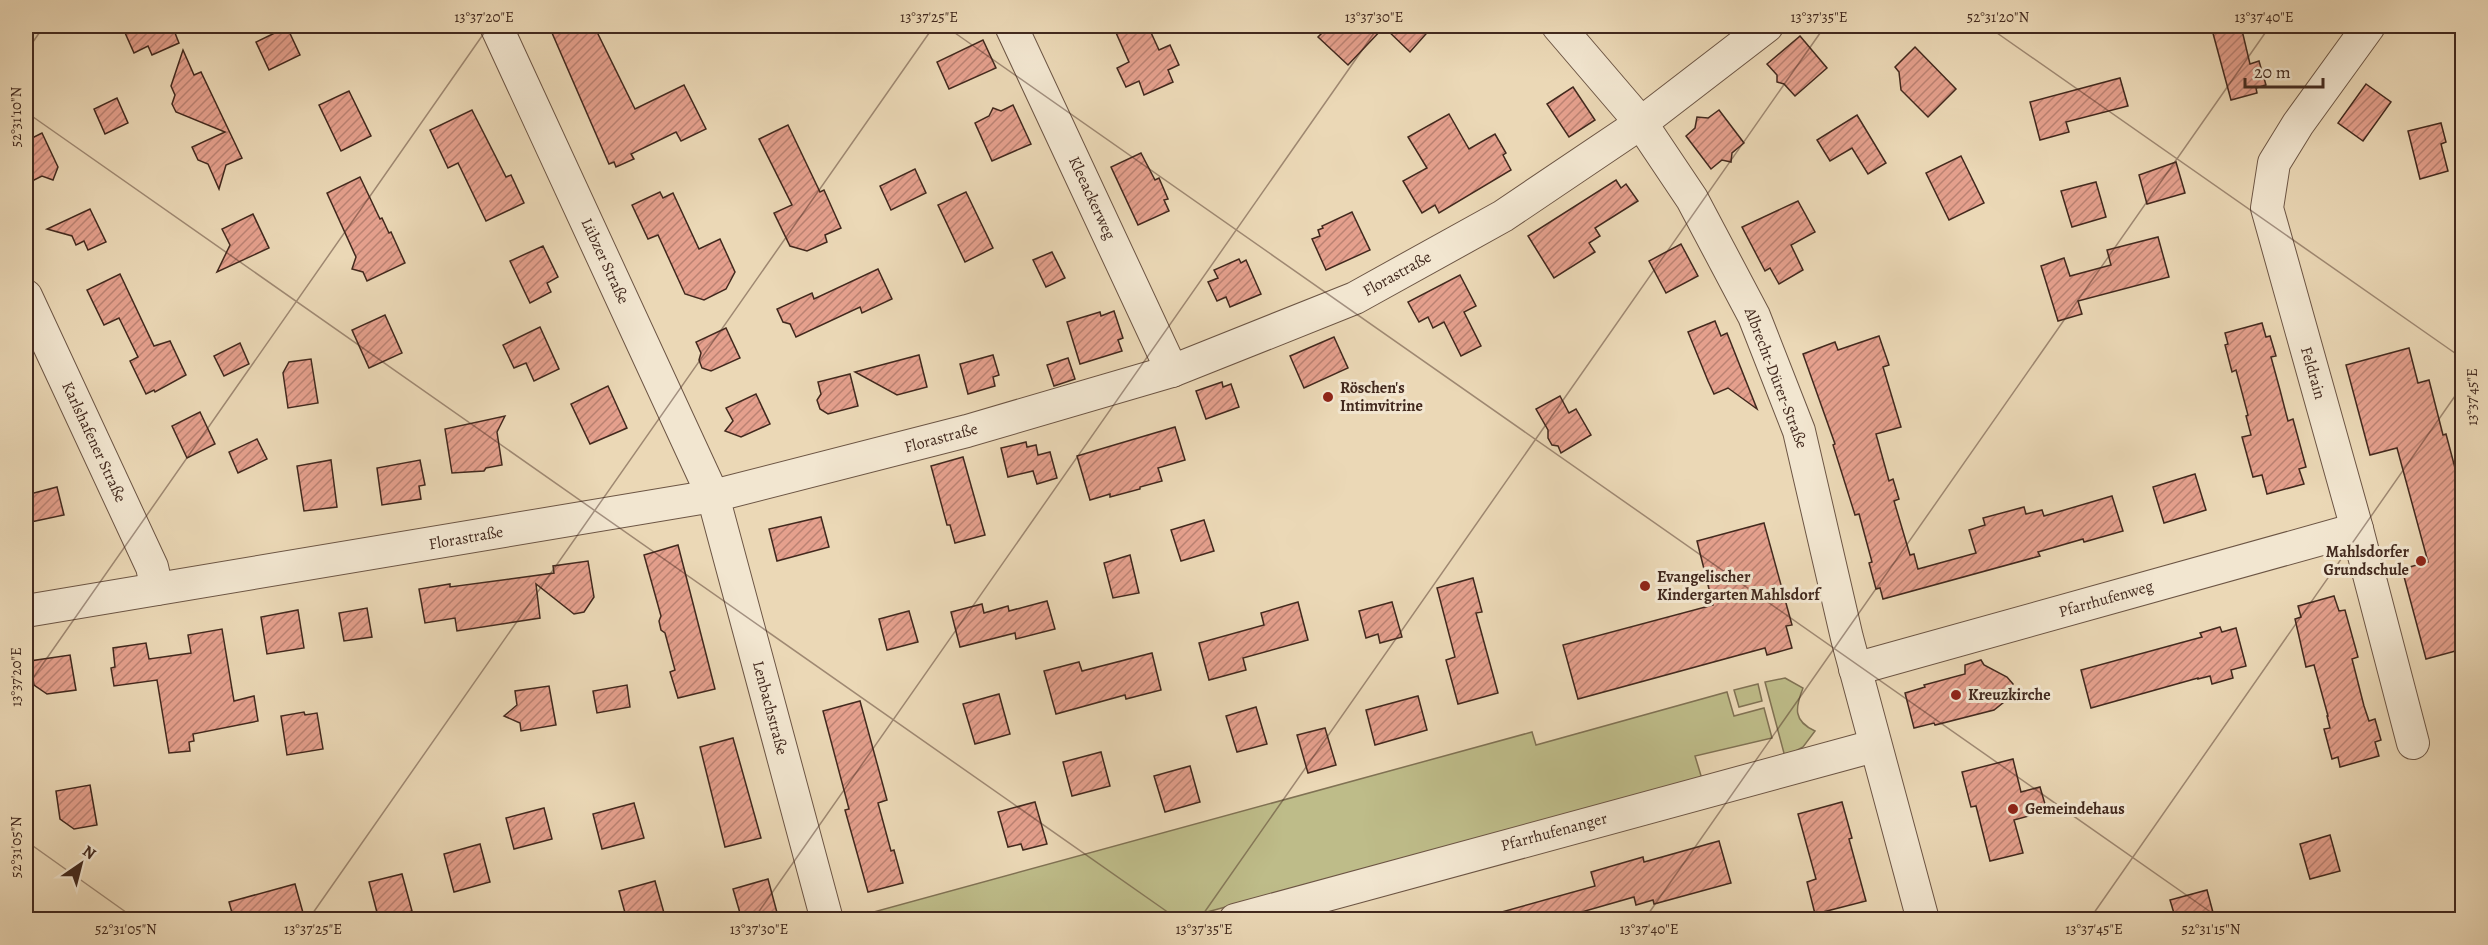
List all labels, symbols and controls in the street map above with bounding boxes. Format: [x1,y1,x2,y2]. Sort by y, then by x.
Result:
text: 13°37'20"E [454,7,514,27]
text: 13°37'25"E [900,7,958,27]
text: 13°37'30"E [1345,7,1403,27]
text: 13°37'35"E [1790,7,1848,27]
text: 52°31'20"N [1967,7,2029,27]
text: 13°37'40"E [2234,7,2294,27]
scale bar [2245,51,2323,89]
text: 20 m [2254,60,2291,84]
text: 52°31'10"N [6,87,26,147]
street label: Kleeackerweg [1063,153,1121,243]
street label: Lübzer Straße [575,214,635,308]
street label: Florastraße [1359,246,1435,302]
street label: Albrecht-Dürer-Straße [1739,304,1813,452]
street label: Feldrain [2295,344,2331,402]
text: 13°37'45"E [2462,368,2482,426]
place label: Röschen's Intimvitrine [1340,377,1423,417]
street label: Karlshafener Straße [56,378,132,506]
marker: Röschen's Intimvitrine [1321,390,1335,404]
street label: Florastraße [902,418,980,458]
street label: Florastraße [427,521,505,555]
place label: Mahlsdorfer Grundschule [2324,541,2409,581]
marker: Mahlsdorfer Grundschule [2414,554,2428,568]
place label: Evangelischer Kindergarten Mahlsdorf [1657,566,1822,606]
street label: Pfarrhufenweg [2056,575,2156,623]
marker: Evangelischer Kindergarten Mahlsdorf [1638,579,1652,593]
text: 13°37'20"E [6,647,26,707]
street label: Lenbachstraße [747,658,793,758]
place label: Kreuzkirche [1968,684,2051,706]
marker: Kreuzkirche [1949,688,1963,702]
place label: Gemeindehaus [2025,798,2125,820]
marker: Gemeindehaus [2006,802,2020,816]
street label: Pfarrhufenanger [1498,807,1610,857]
text: 52°31'05"N [6,816,26,878]
north arrow [51,834,111,894]
text: N [78,840,100,865]
text: 52°31'05"N [95,919,157,939]
text: 13°37'25"E [284,919,342,939]
text: 13°37'30"E [730,919,788,939]
text: 13°37'35"E [1175,919,1233,939]
text: 13°37'40"E [1619,919,1679,939]
text: 13°37'45"E [2065,919,2123,939]
text: 52°31'15"N [2182,919,2241,939]

